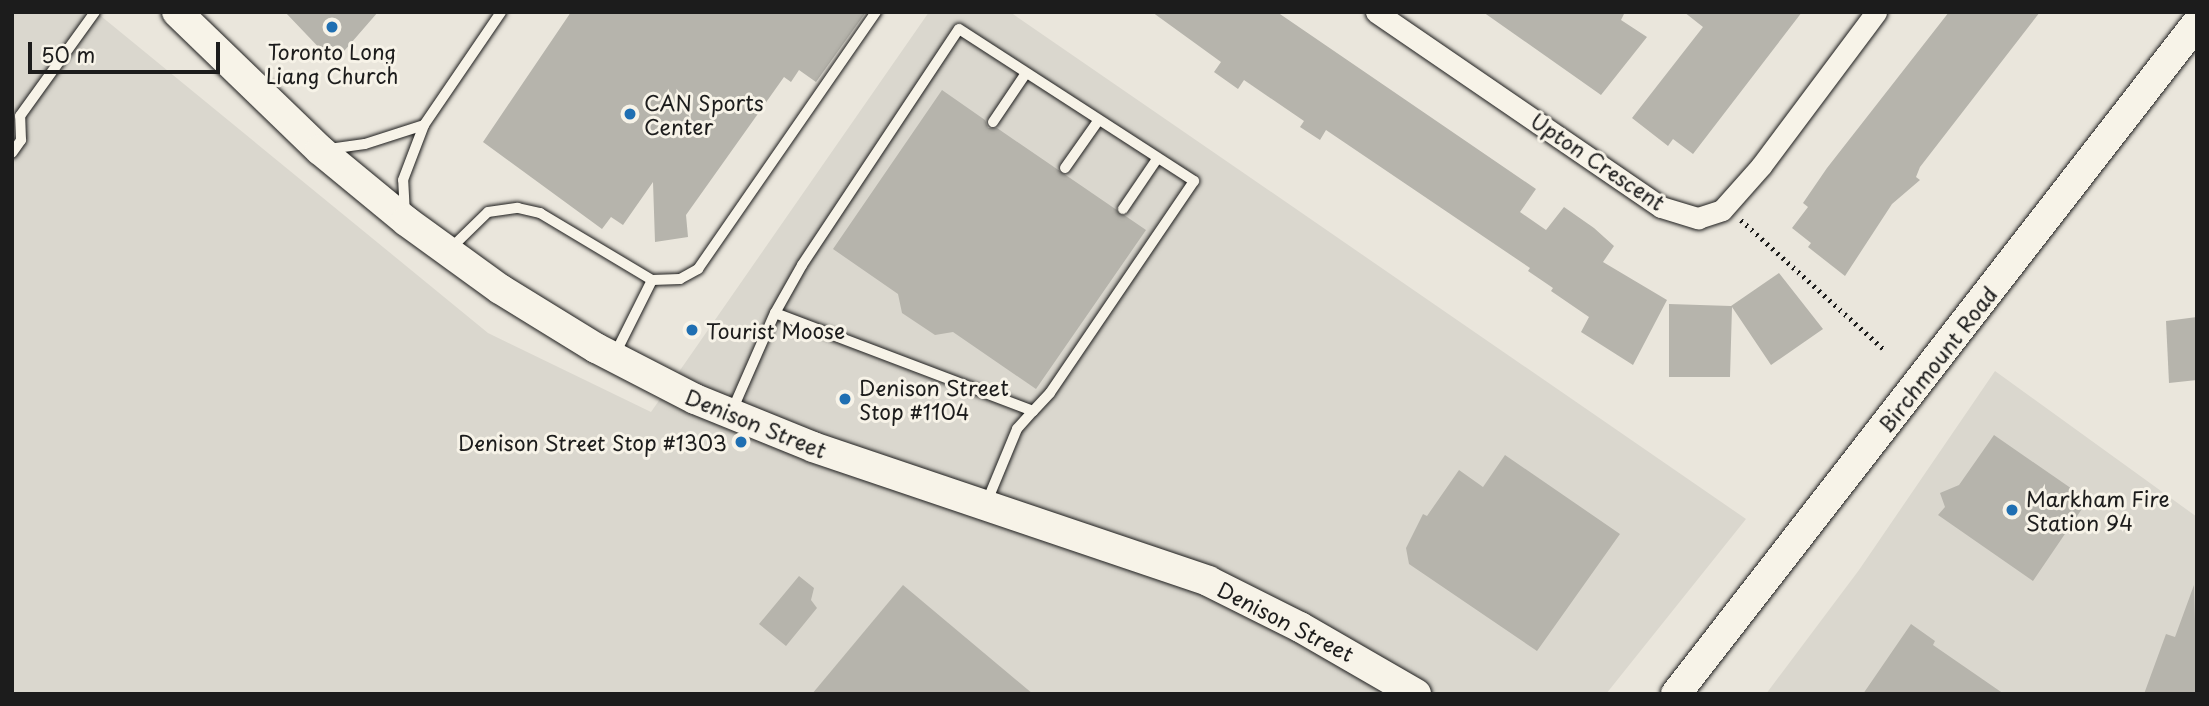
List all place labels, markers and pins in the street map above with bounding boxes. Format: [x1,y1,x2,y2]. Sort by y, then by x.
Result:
marker: Toronto Long Liang Church [324,19,340,35]
place label: Toronto Long Liang Church [265,38,399,88]
place label: CAN Sports Center [644,89,764,139]
marker: CAN Sports Center [622,106,638,122]
place label: Tourist Moose [706,317,846,343]
marker: Tourist Moose [684,322,700,338]
place label: Denison Street Stop #1104 [859,374,1008,424]
marker: Denison Street Stop #1104 [837,391,853,407]
place label: Denison Street Stop #1303 [455,429,727,455]
marker: Denison Street Stop #1303 [733,434,749,450]
place label: Markham Fire Station 94 [2026,485,2170,535]
marker: Markham Fire Station 94 [2004,502,2020,518]

